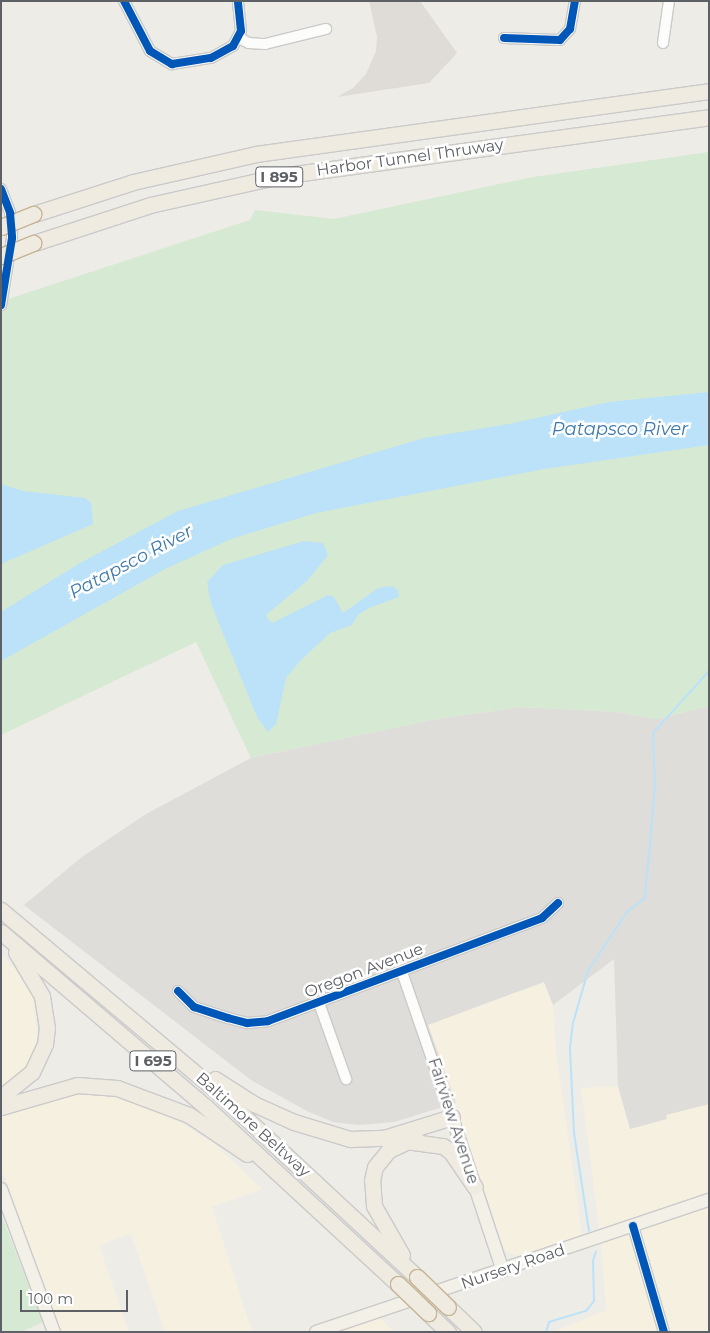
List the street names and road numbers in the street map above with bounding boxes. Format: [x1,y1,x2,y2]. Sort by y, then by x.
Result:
street label: Harbor Tunnel Thruway [315,135,505,181]
road number: I 895 [254,164,304,190]
street label: Oregon Avenue [302,940,426,1002]
road number: I 695 [129,1048,177,1074]
street label: Fairview Avenue [424,1056,482,1186]
street label: Baltimore Beltway [192,1069,314,1181]
street label: Nursery Road [459,1240,567,1294]

